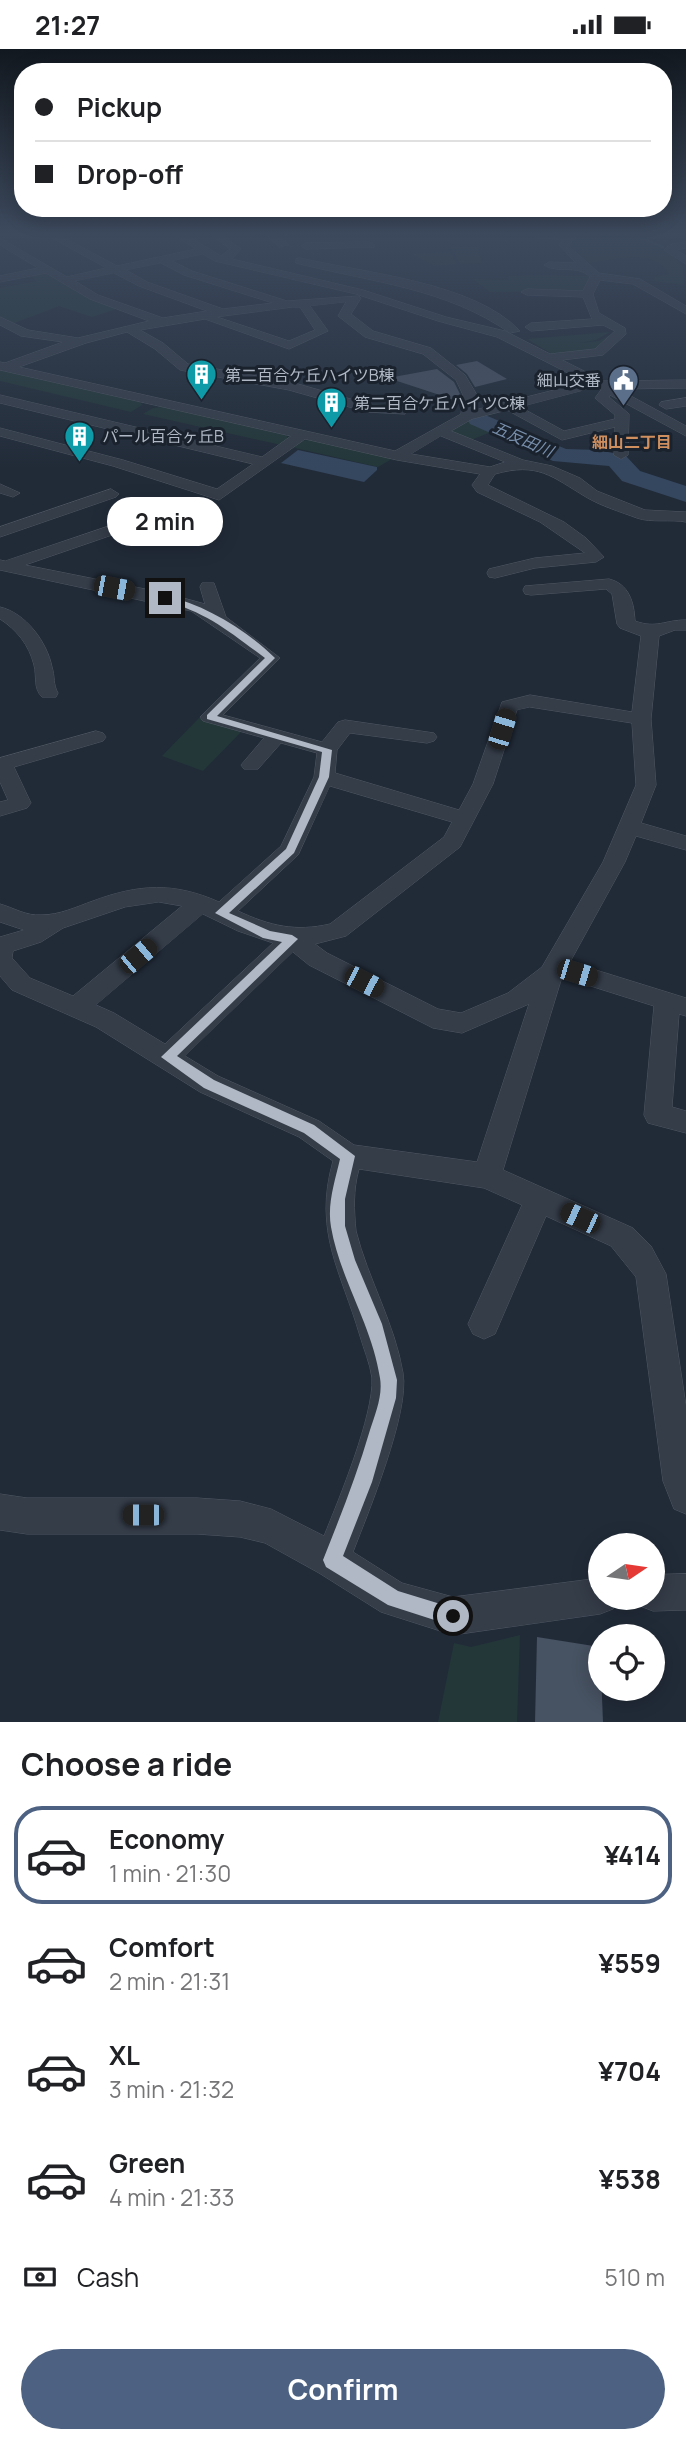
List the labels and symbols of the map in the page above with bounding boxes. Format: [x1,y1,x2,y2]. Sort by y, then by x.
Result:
building icon: 第二百合ケ丘ハイツB棟 [185,358,219,402]
public building icon: 細山交番 [607,363,641,407]
place label: 第二百合ケ丘ハイツB棟 [225,364,395,386]
place label: 細山交番 [537,369,601,391]
building icon: 第二百合ケ丘ハイツC棟 [314,386,348,430]
place label: 第二百合ケ丘ハイツC棟 [354,392,525,414]
water label: 五反田川 [489,416,559,463]
building icon: パール百合ヶ丘B [62,419,96,463]
place label: パール百合ヶ丘B [102,425,224,447]
district label: 細山二丁目 [592,431,672,453]
callout: 2 min [107,497,223,545]
car [92,574,137,602]
route end [149,582,181,614]
car [486,706,519,752]
car [116,934,161,978]
car [554,957,601,989]
car [341,963,388,1001]
car [557,1200,604,1236]
car [123,1505,165,1526]
north arrow [588,1533,665,1610]
route start [437,1600,469,1632]

